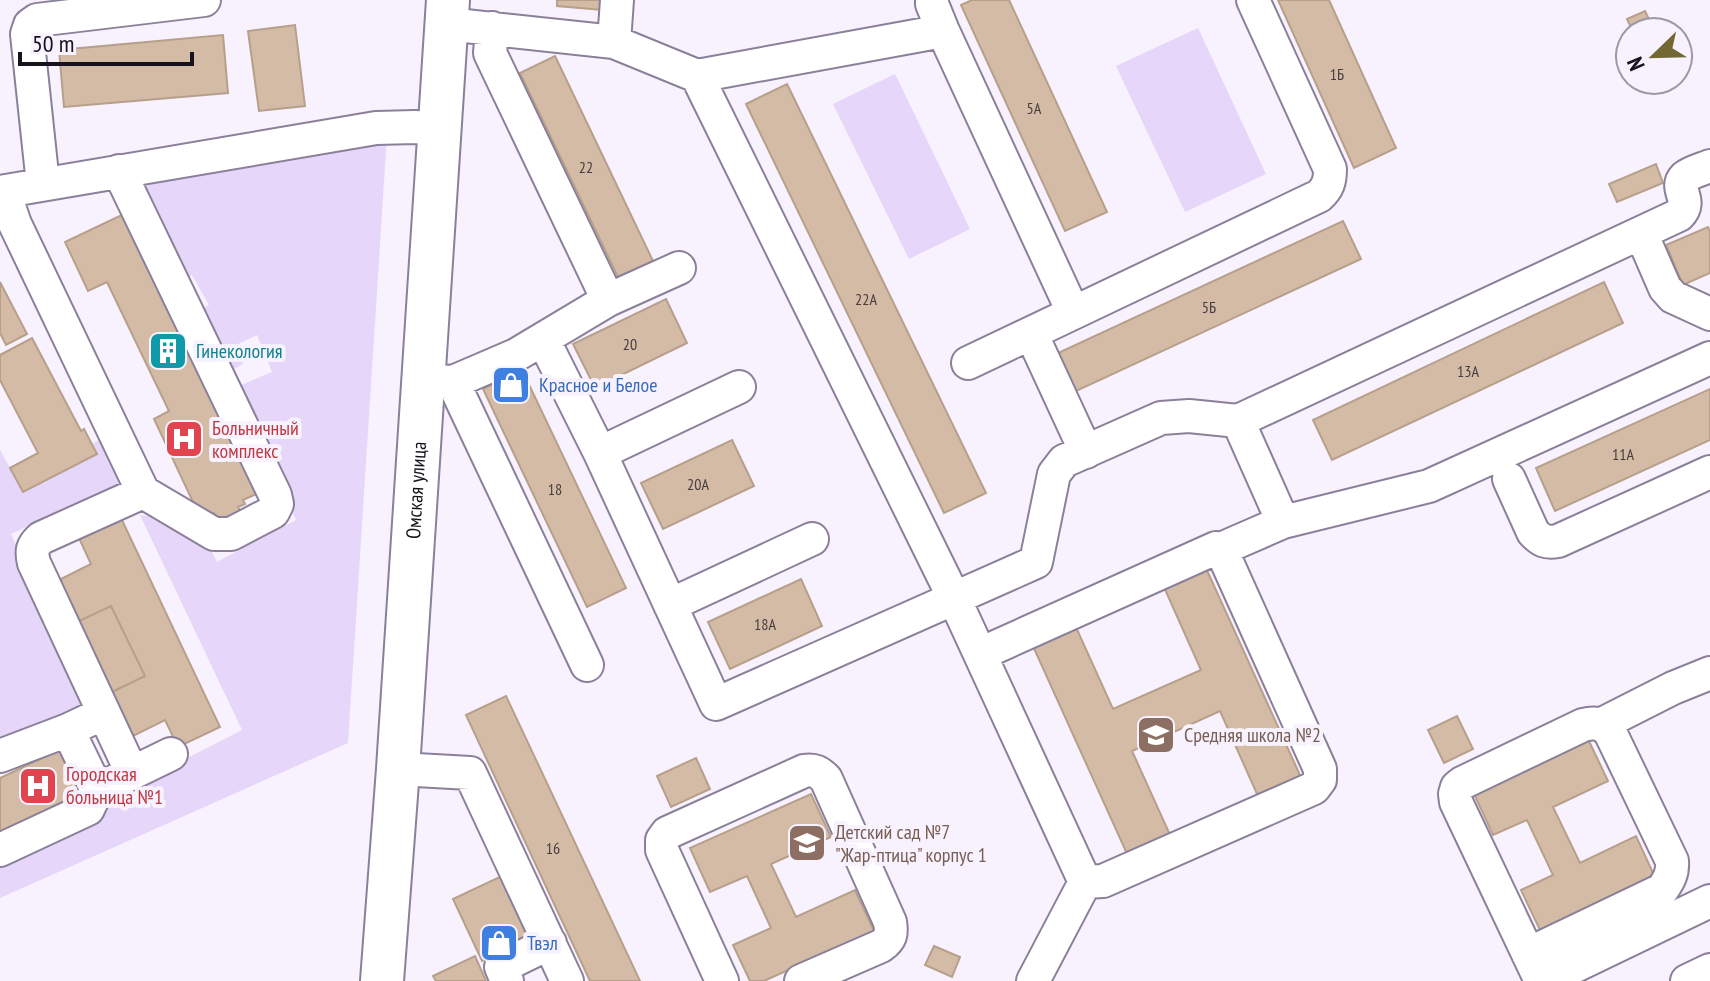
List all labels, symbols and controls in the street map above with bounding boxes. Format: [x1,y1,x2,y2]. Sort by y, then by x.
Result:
scale bar [20,16,192,66]
north arrow [1614,16,1694,96]
text: 50 m [32,28,74,59]
text: N [1620,53,1651,75]
house number: 1Б [1330,64,1344,84]
house number: 5А [1027,98,1042,118]
house number: 22 [579,157,593,177]
house number: 22А [855,289,877,309]
house number: 5Б [1202,297,1216,317]
building icon: Гинекология [147,330,189,372]
house number: 20 [623,334,637,354]
place label: Гинекология [196,338,283,364]
house number: 13А [1457,361,1479,381]
shop icon: Красное и Белое [490,364,532,406]
place label: Красное и Белое [539,372,657,398]
place label: Больничный комплекс [212,415,299,464]
hospital icon: Больничный комплекс [163,418,205,460]
street label: Омская улица [400,441,432,540]
house number: 11А [1612,444,1634,464]
house number: 20А [687,474,709,494]
house number: 18 [548,479,562,499]
house number: 18А [754,614,776,634]
school or university icon: Средняя школа №2 [1135,714,1177,756]
place label: Средняя школа №2 [1184,722,1321,748]
place label: Городская больница №1 [66,761,163,810]
hospital icon: Городская больница №1 [17,765,59,807]
place label: Детский сад №7 "Жар-птица" корпус 1 [835,819,987,868]
school or university icon: Детский сад №7 "Жар-птица" корпус 1 [786,822,828,864]
house number: 16 [546,838,560,858]
shop icon: Твэл [478,922,520,964]
place label: Твэл [527,930,558,956]

